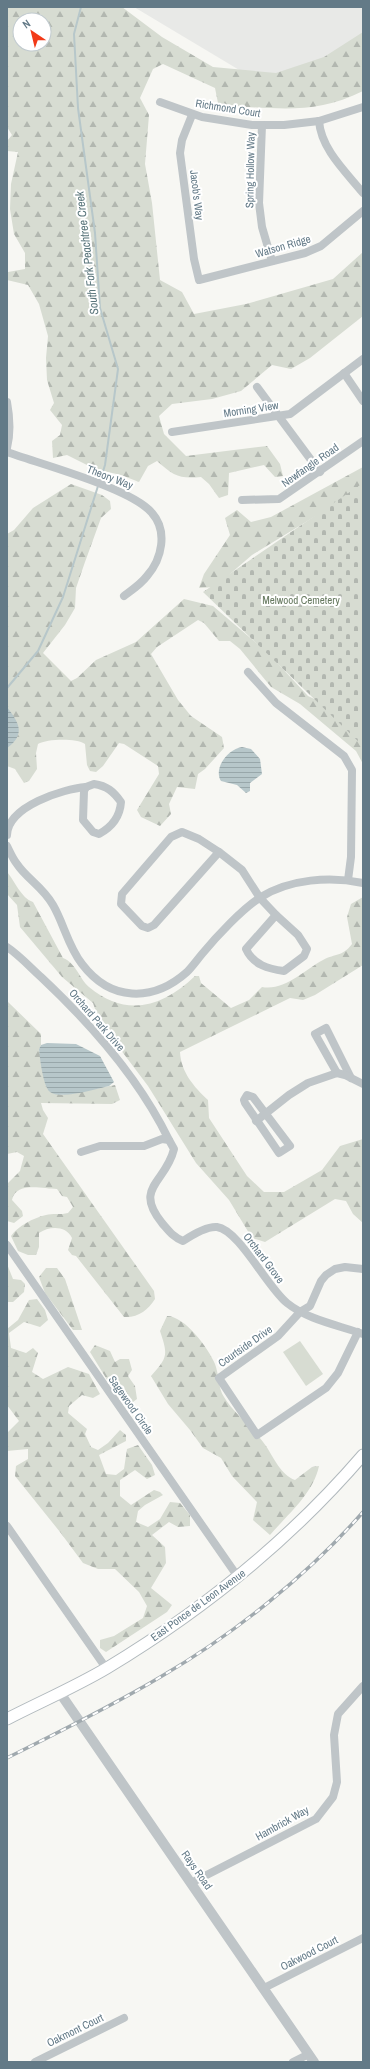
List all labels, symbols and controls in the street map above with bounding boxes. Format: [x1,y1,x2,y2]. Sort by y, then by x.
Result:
north arrow [12,12,52,52]
text: N [20,16,33,31]
street label: Richmond Court [194,96,262,120]
street label: Spring Hollow Way [242,131,258,208]
street label: Jacob's Way [187,169,207,221]
water label: South Fork Peachtree Creek [71,189,103,316]
street label: Watson Ridge [254,231,312,261]
street label: Morning View [222,398,280,420]
street label: Newfangle Road [279,440,341,490]
street label: Theory Way [85,462,136,492]
park label: Melwood Cemetery [262,593,340,607]
street label: Orchard Park Drive [66,986,128,1054]
street label: Orchard Grove [240,1230,288,1286]
street label: Courtside Drive [215,1322,275,1370]
street label: Sagewood Circle [106,1373,156,1437]
street label: East Ponce de Leon Avenue [148,1566,248,1644]
street label: Hambrick Way [253,1802,312,1843]
street label: Rays Road [178,1848,216,1892]
street label: Oakwood Court [278,1932,341,1973]
street label: Oakmont Court [44,2010,106,2050]

